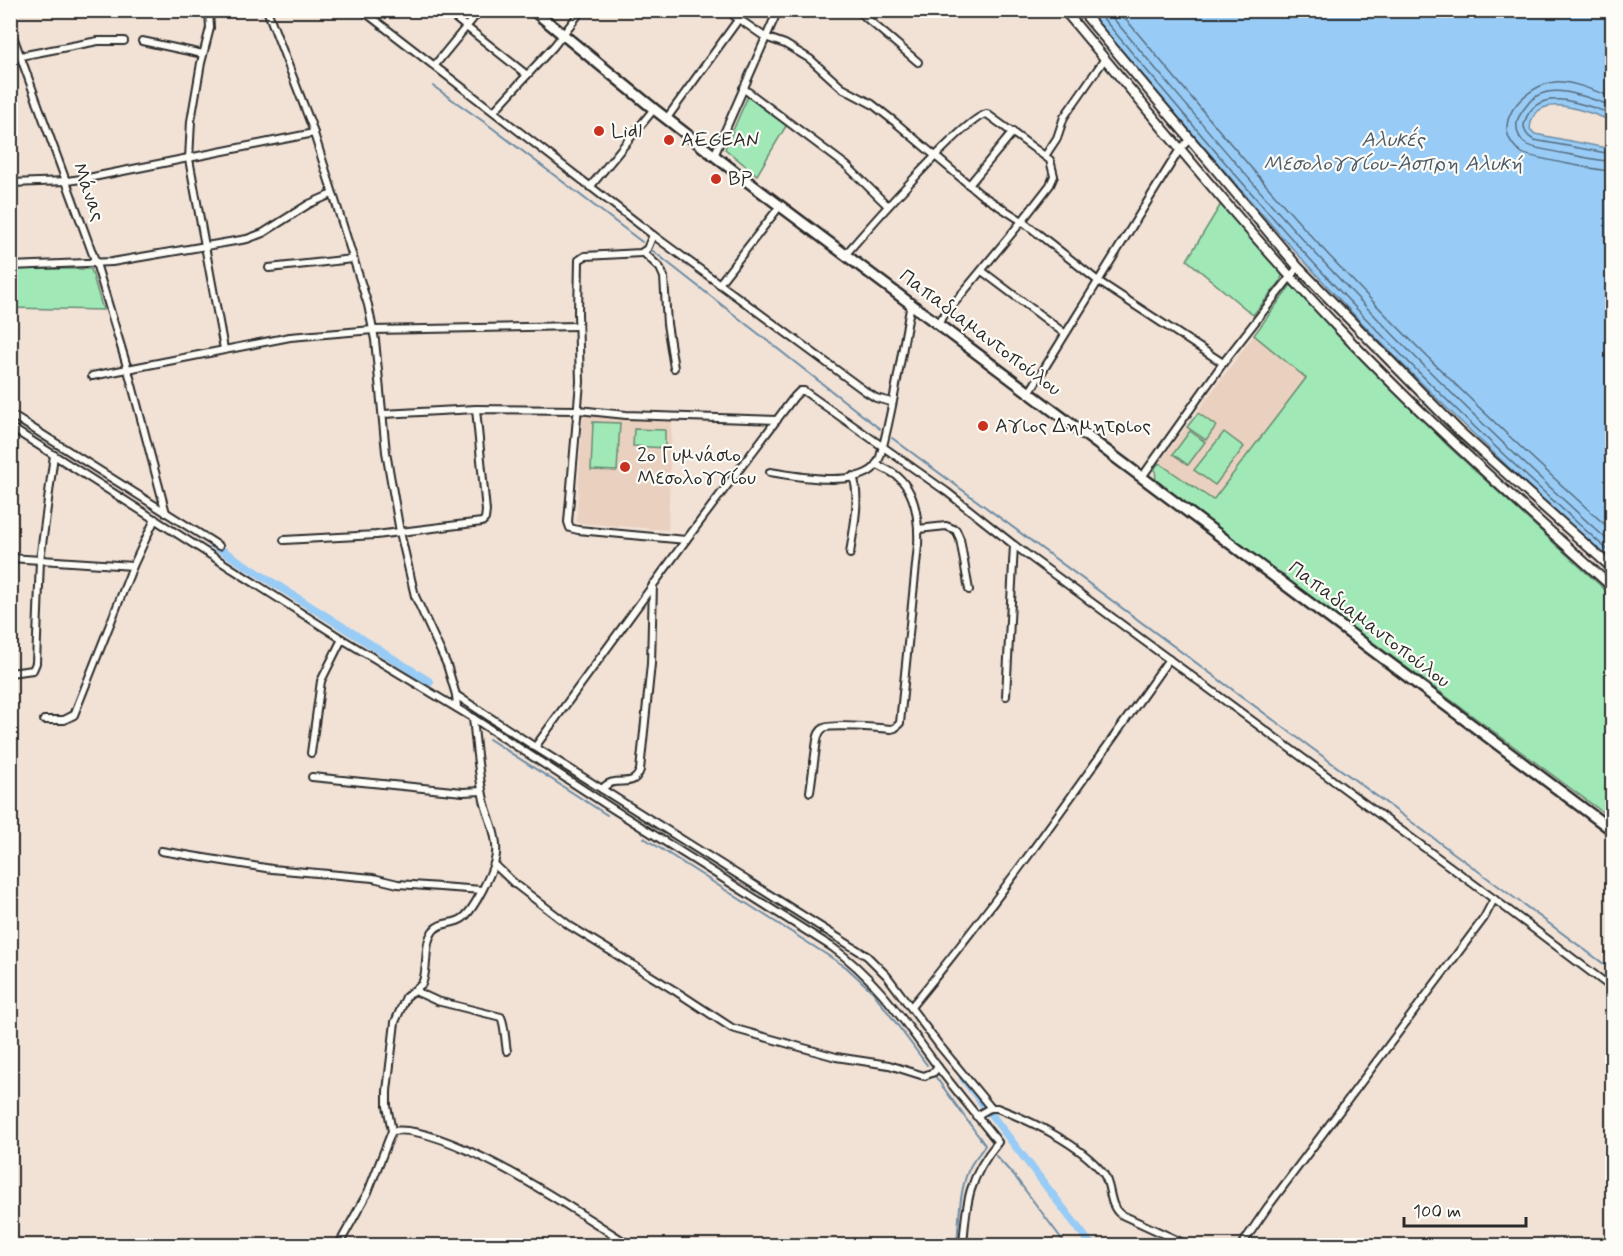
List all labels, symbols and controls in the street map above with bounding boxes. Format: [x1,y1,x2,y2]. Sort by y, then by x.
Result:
place label: Lidl [611,118,642,145]
marker: Lidl [592,124,606,138]
water label: Αλυκές Μεσολογγίου-Άσπρη Αλυκή [1263,126,1523,178]
place label: AEGEAN [681,127,760,154]
marker: AEGEAN [662,133,676,147]
street label: Μάνας [65,159,111,226]
place label: BP [728,166,753,193]
marker: BP [709,172,723,186]
street label: Παπαδιαμαντοπούλου [893,263,1067,403]
place label: Αγιος Δημητριος [995,413,1151,440]
marker: Αγιος Δημητριος [976,419,990,433]
place label: 2ο Γυμνάσιο Μεσολογγίου [637,442,756,492]
marker: 2ο Γυμνάσιο Μεσολογγίου [618,460,632,474]
street label: Παπαδιαμαντοπούλου [1282,555,1456,695]
scale bar [1404,1190,1526,1228]
text: 100 m [1413,1200,1461,1224]

